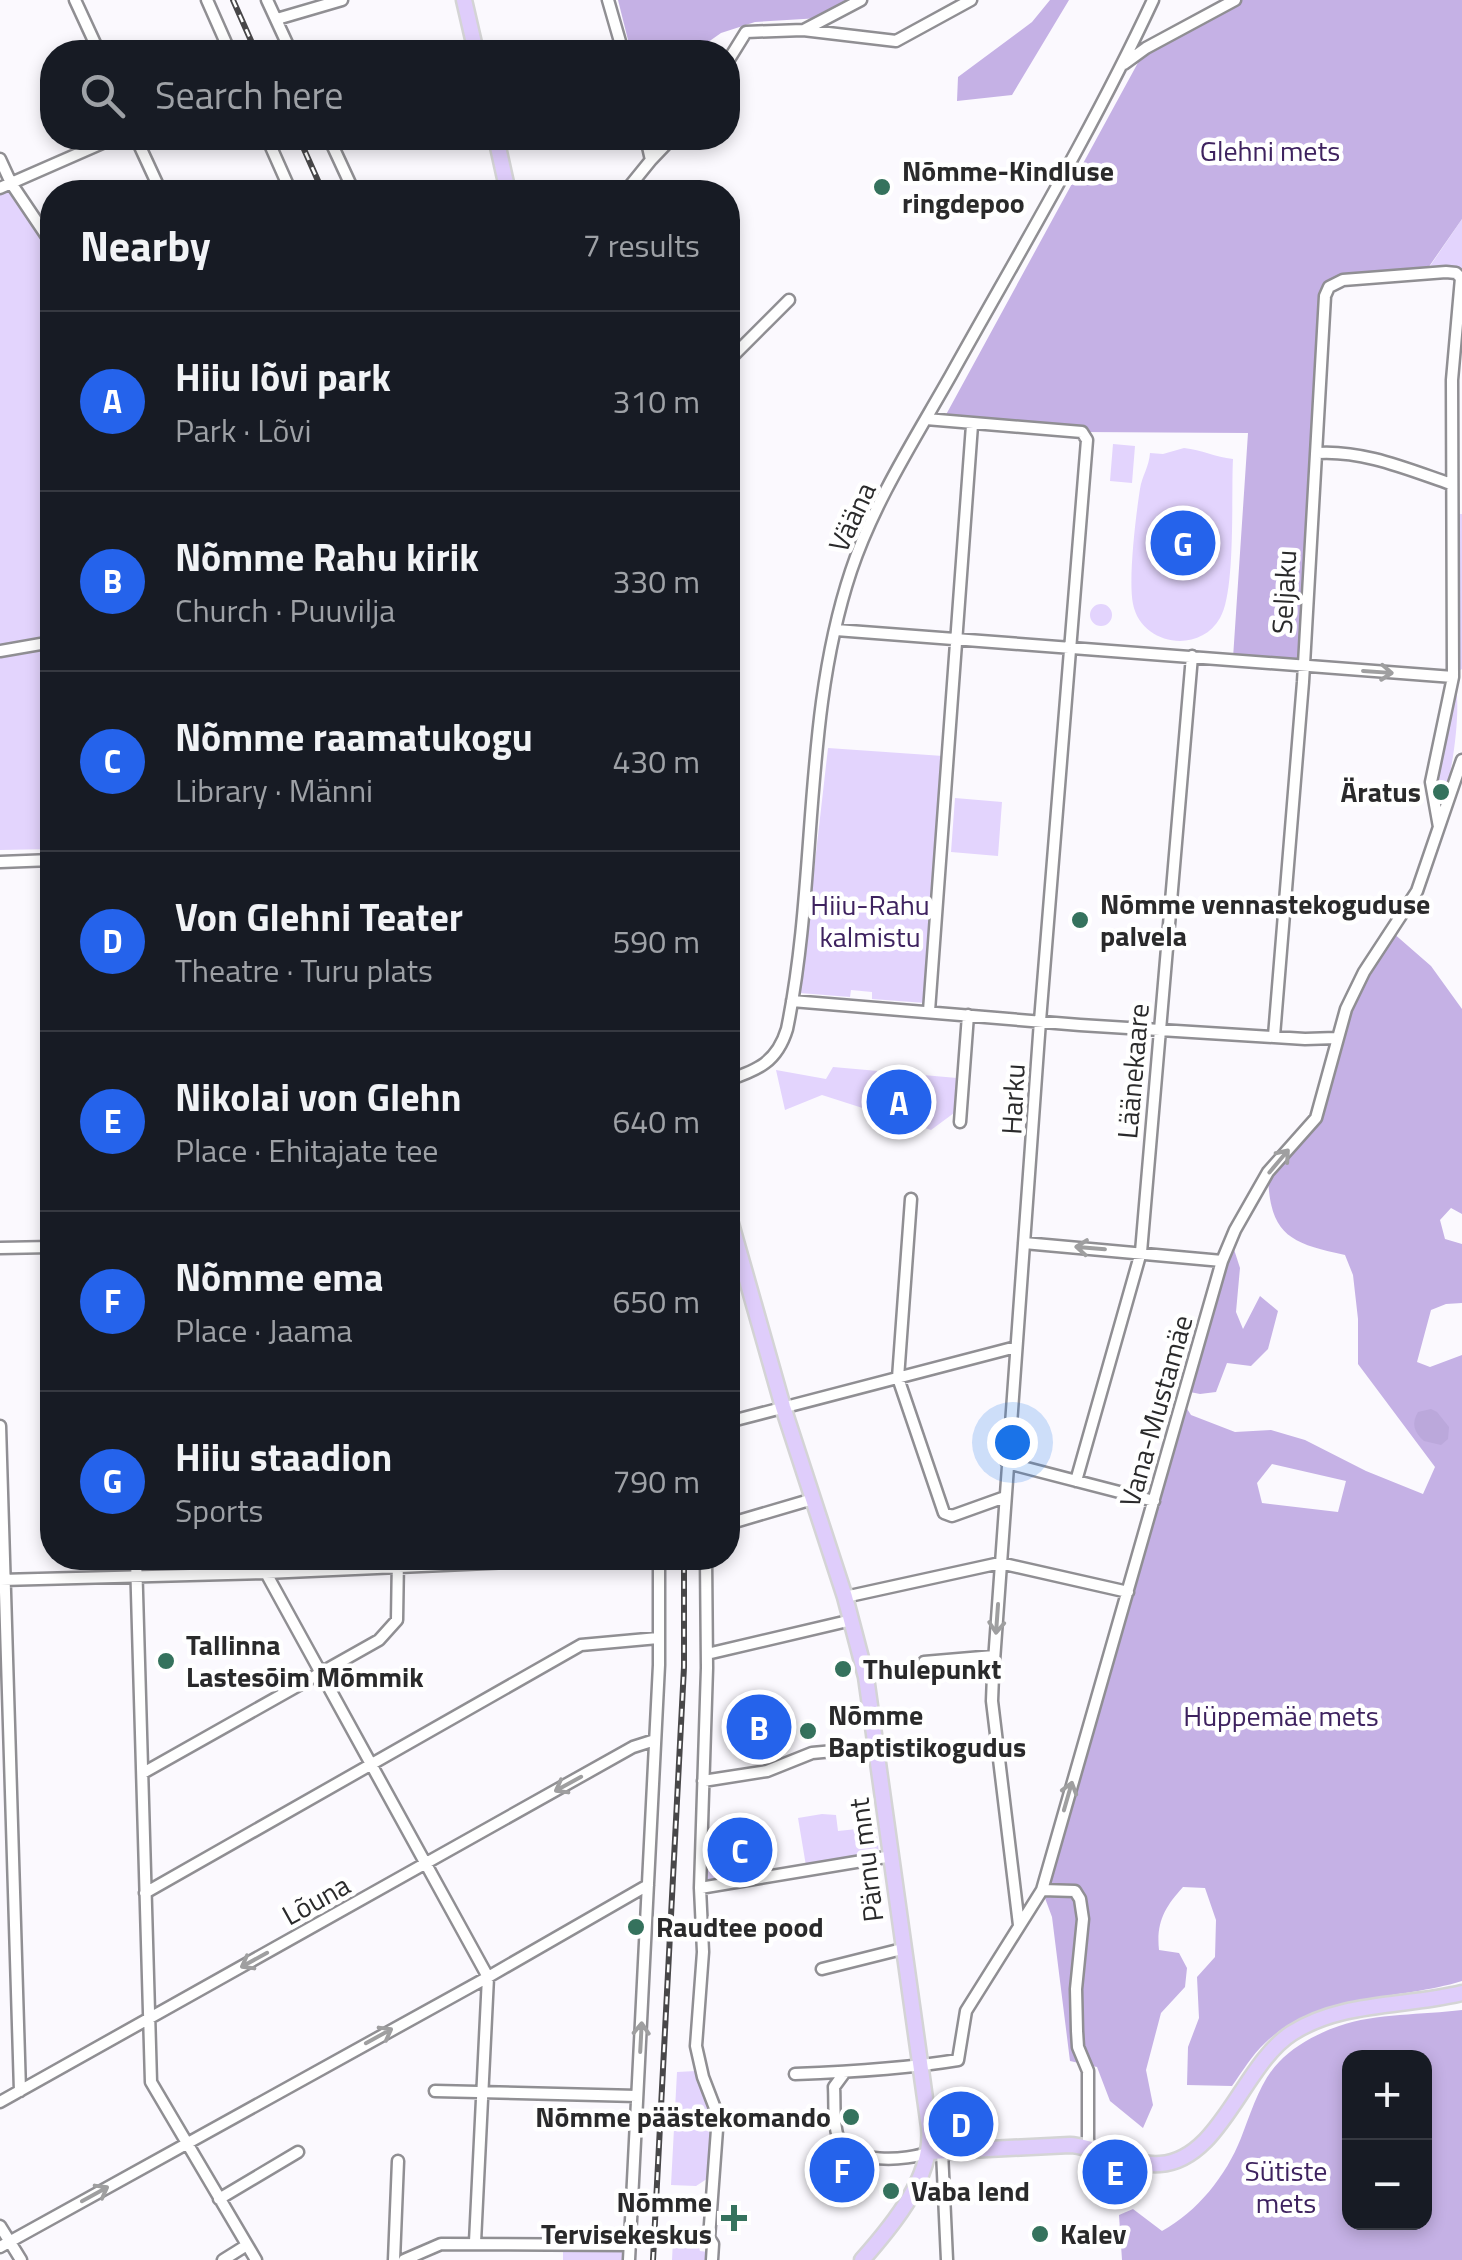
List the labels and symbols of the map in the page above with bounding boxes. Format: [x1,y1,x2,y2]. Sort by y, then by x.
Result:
park label: Glehni mets [1200,129,1340,172]
place label: Nõmme-Kindluse ringdepoo [902,149,1114,224]
marker: Nõmme-Kindluse ringdepoo [871,176,893,198]
street label: Vääna [817,475,886,559]
pin: G [1150,506,1216,580]
street label: Seljaku [1260,549,1307,635]
one-way arrow [1361,662,1393,681]
place label: Äratus [1341,770,1421,813]
marker: Äratus [1430,781,1452,803]
place label: Nõmme vennastekoguduse palvela [1100,882,1430,957]
park label: Hiiu-Rahu kalmistu [810,883,930,958]
marker: Nõmme vennastekoguduse palvela [1069,909,1091,931]
street label: Läänekaare [1105,1002,1160,1140]
street label: Harku [989,1062,1036,1136]
pin: A [866,1064,932,1140]
one-way arrow [1267,1148,1289,1174]
one-way arrow [1075,1239,1107,1258]
street label: Vana-Mustamäe [1108,1310,1203,1512]
your location [987,1417,1038,1468]
one-way arrow [987,1603,1006,1635]
place label: Tallinna Lastesõim Mõmmik [186,1623,424,1698]
place label: Thulepunkt [863,1647,1001,1690]
marker: Tallinna Lastesõim Mõmmik [155,1650,177,1672]
marker: Thulepunkt [832,1658,854,1680]
pin: B [726,1690,792,1764]
place label: Nõmme Baptistikogudus [828,1693,1026,1768]
park label: Hüppemäe mets [1183,1694,1379,1737]
marker: Nõmme Baptistikogudus [797,1720,819,1742]
one-way arrow [554,1774,584,1794]
one-way arrow [1059,1781,1078,1812]
street label: Pärnu mnt [837,1796,894,1924]
pin: C [708,1812,772,1888]
street label: Lõuna [274,1863,358,1936]
place label: Raudtee pood [656,1905,824,1948]
marker: Raudtee pood [625,1916,647,1938]
one-way arrow [240,1950,270,1970]
one-way arrow [632,2021,651,2053]
one-way arrow [364,2026,394,2046]
pin: D [928,2086,994,2162]
place label: Nõmme päästekomando [535,2095,831,2138]
marker: Nõmme päästekomando [840,2106,862,2128]
pin: F [810,2132,874,2208]
pin: E [1082,2134,1148,2210]
park label: Sütiste mets [1245,2149,1328,2224]
place label: Vaba lend [911,2169,1030,2212]
place label: Nõmme Tervisekeskus [541,2180,712,2255]
marker: Vaba lend [880,2180,902,2202]
one-way arrow [80,2183,109,2203]
marker: Nõmme Tervisekeskus [721,2205,747,2231]
place label: Kalev [1060,2212,1126,2255]
marker: Kalev [1029,2223,1051,2245]

